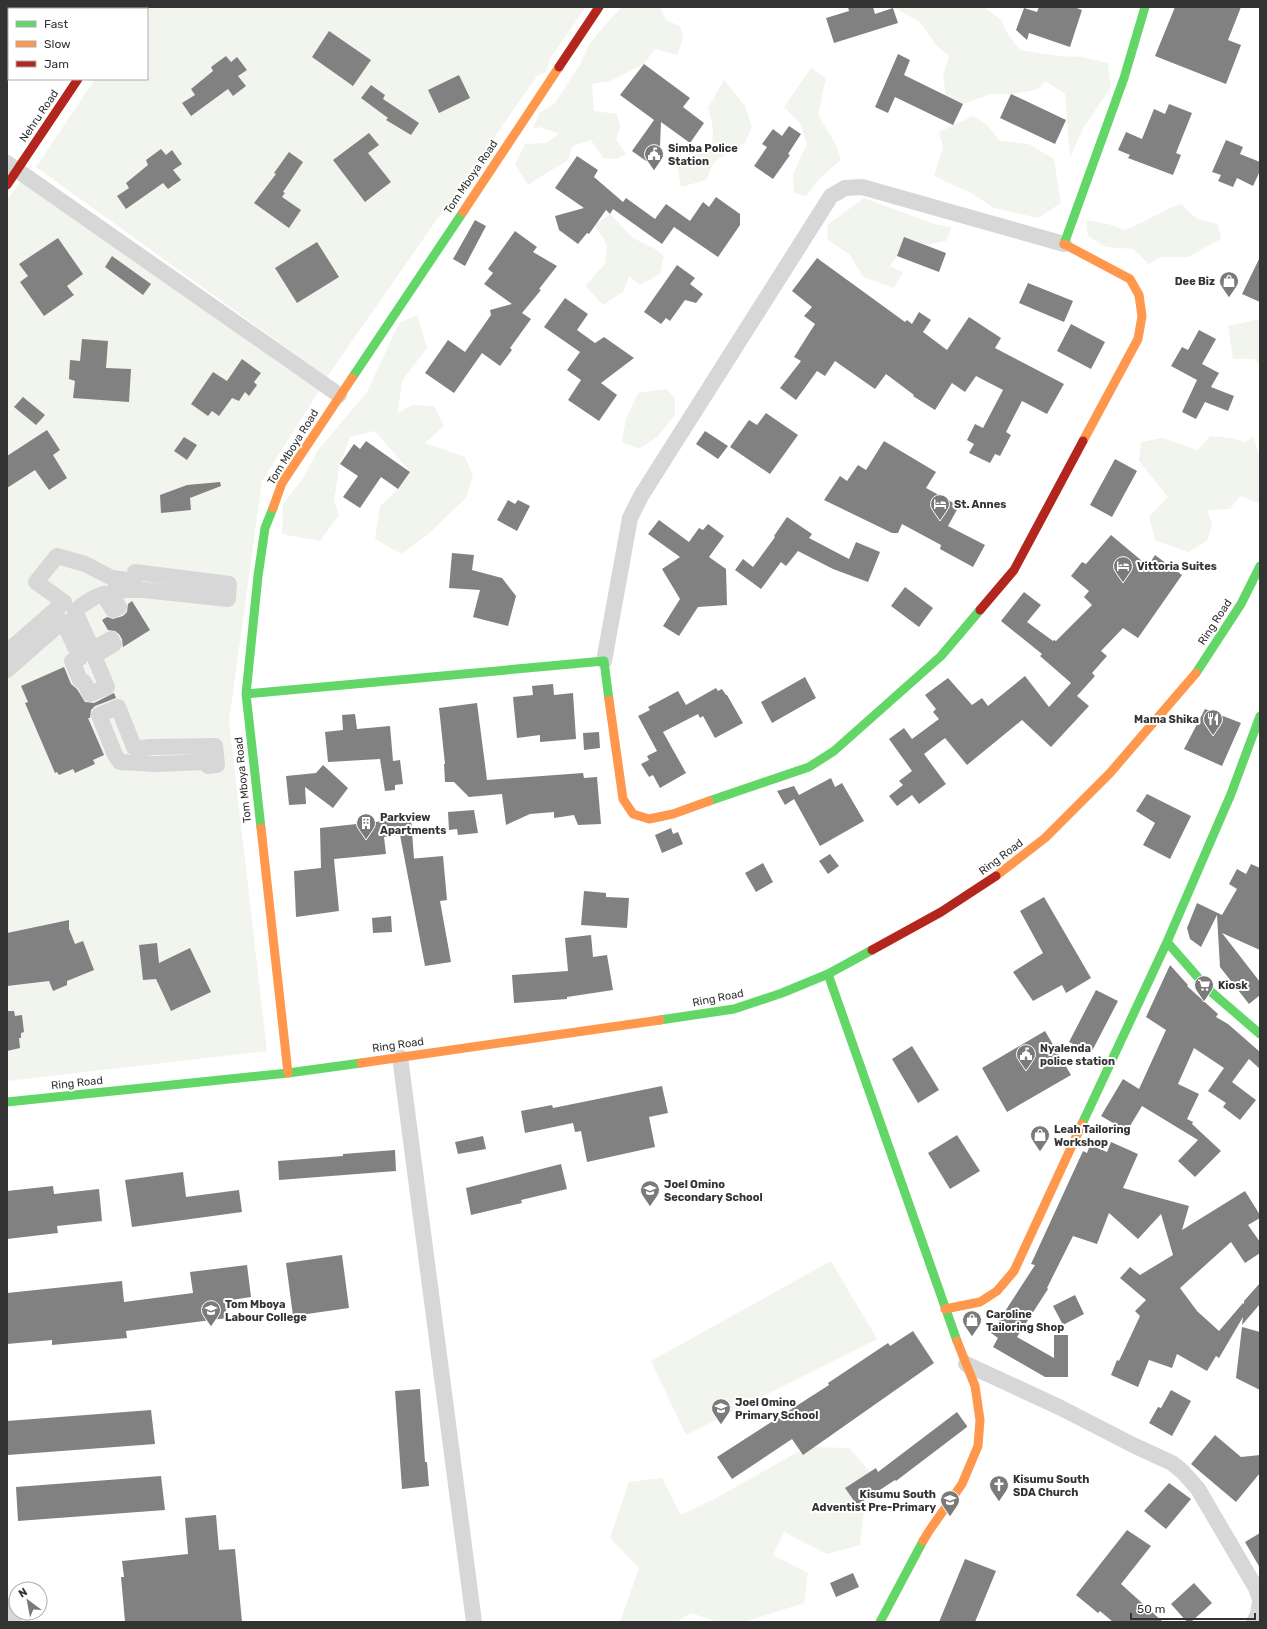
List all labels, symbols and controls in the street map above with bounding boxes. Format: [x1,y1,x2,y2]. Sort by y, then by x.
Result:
legend [8,8,148,80]
text: Fast [44,17,68,31]
text: Slow [44,37,71,51]
text: Jam [44,57,69,71]
street label: Nehru Road [17,87,61,145]
street label: Tom Mboya Road [442,138,500,216]
place label: Simba Police Station [668,142,738,168]
public building icon: Simba Police Station [643,143,665,171]
shop icon: Dee Biz [1218,270,1240,298]
place label: Dee Biz [1175,275,1215,288]
street label: Tom Mboya Road [265,407,321,487]
hotel icon: St. Annes [929,493,951,521]
place label: St. Annes [954,498,1006,511]
hotel icon: Vittoria Suites [1112,555,1134,583]
place label: Vittoria Suites [1137,560,1217,573]
street label: Ring Road [1195,597,1235,647]
restaurant icon: Mama Shika [1202,708,1224,736]
place label: Mama Shika [1134,713,1199,726]
street label: Tom Mboya Road [232,736,254,824]
place label: Parkview Apartments [380,811,446,837]
building icon: Parkview Apartments [355,812,377,840]
street label: Ring Road [976,836,1026,878]
supermarket icon: Kiosk [1193,974,1215,1002]
place label: Kiosk [1218,979,1248,992]
street label: Ring Road [691,987,745,1009]
street label: Ring Road [371,1035,425,1055]
place label: Nyalenda police station [1040,1042,1115,1068]
public building icon: Nyalenda police station [1015,1043,1037,1071]
street label: Ring Road [51,1074,103,1092]
place label: Leah Tailoring Workshop [1054,1123,1130,1149]
shop icon: Leah Tailoring Workshop [1029,1124,1051,1152]
place label: Joel Omino Secondary School [664,1178,763,1204]
school or university icon: Joel Omino Secondary School [639,1179,661,1207]
place label: Tom Mboya Labour College [225,1298,307,1324]
school or university icon: Tom Mboya Labour College [200,1299,222,1327]
place label: Caroline Tailoring Shop [986,1308,1064,1334]
shop icon: Caroline Tailoring Shop [961,1309,983,1337]
place label: Joel Omino Primary School [735,1396,818,1422]
school or university icon: Joel Omino Primary School [710,1397,732,1425]
place label: Kisumu South SDA Church [1013,1473,1089,1499]
church icon: Kisumu South SDA Church [988,1474,1010,1502]
place label: Kisumu South Adventist Pre-Primary [812,1488,936,1514]
school or university icon: Kisumu South Adventist Pre-Primary [939,1489,961,1517]
north arrow [8,1581,48,1621]
text: N [16,1585,30,1601]
scale bar [1131,1595,1255,1621]
text: 50 m [1137,1602,1165,1616]

